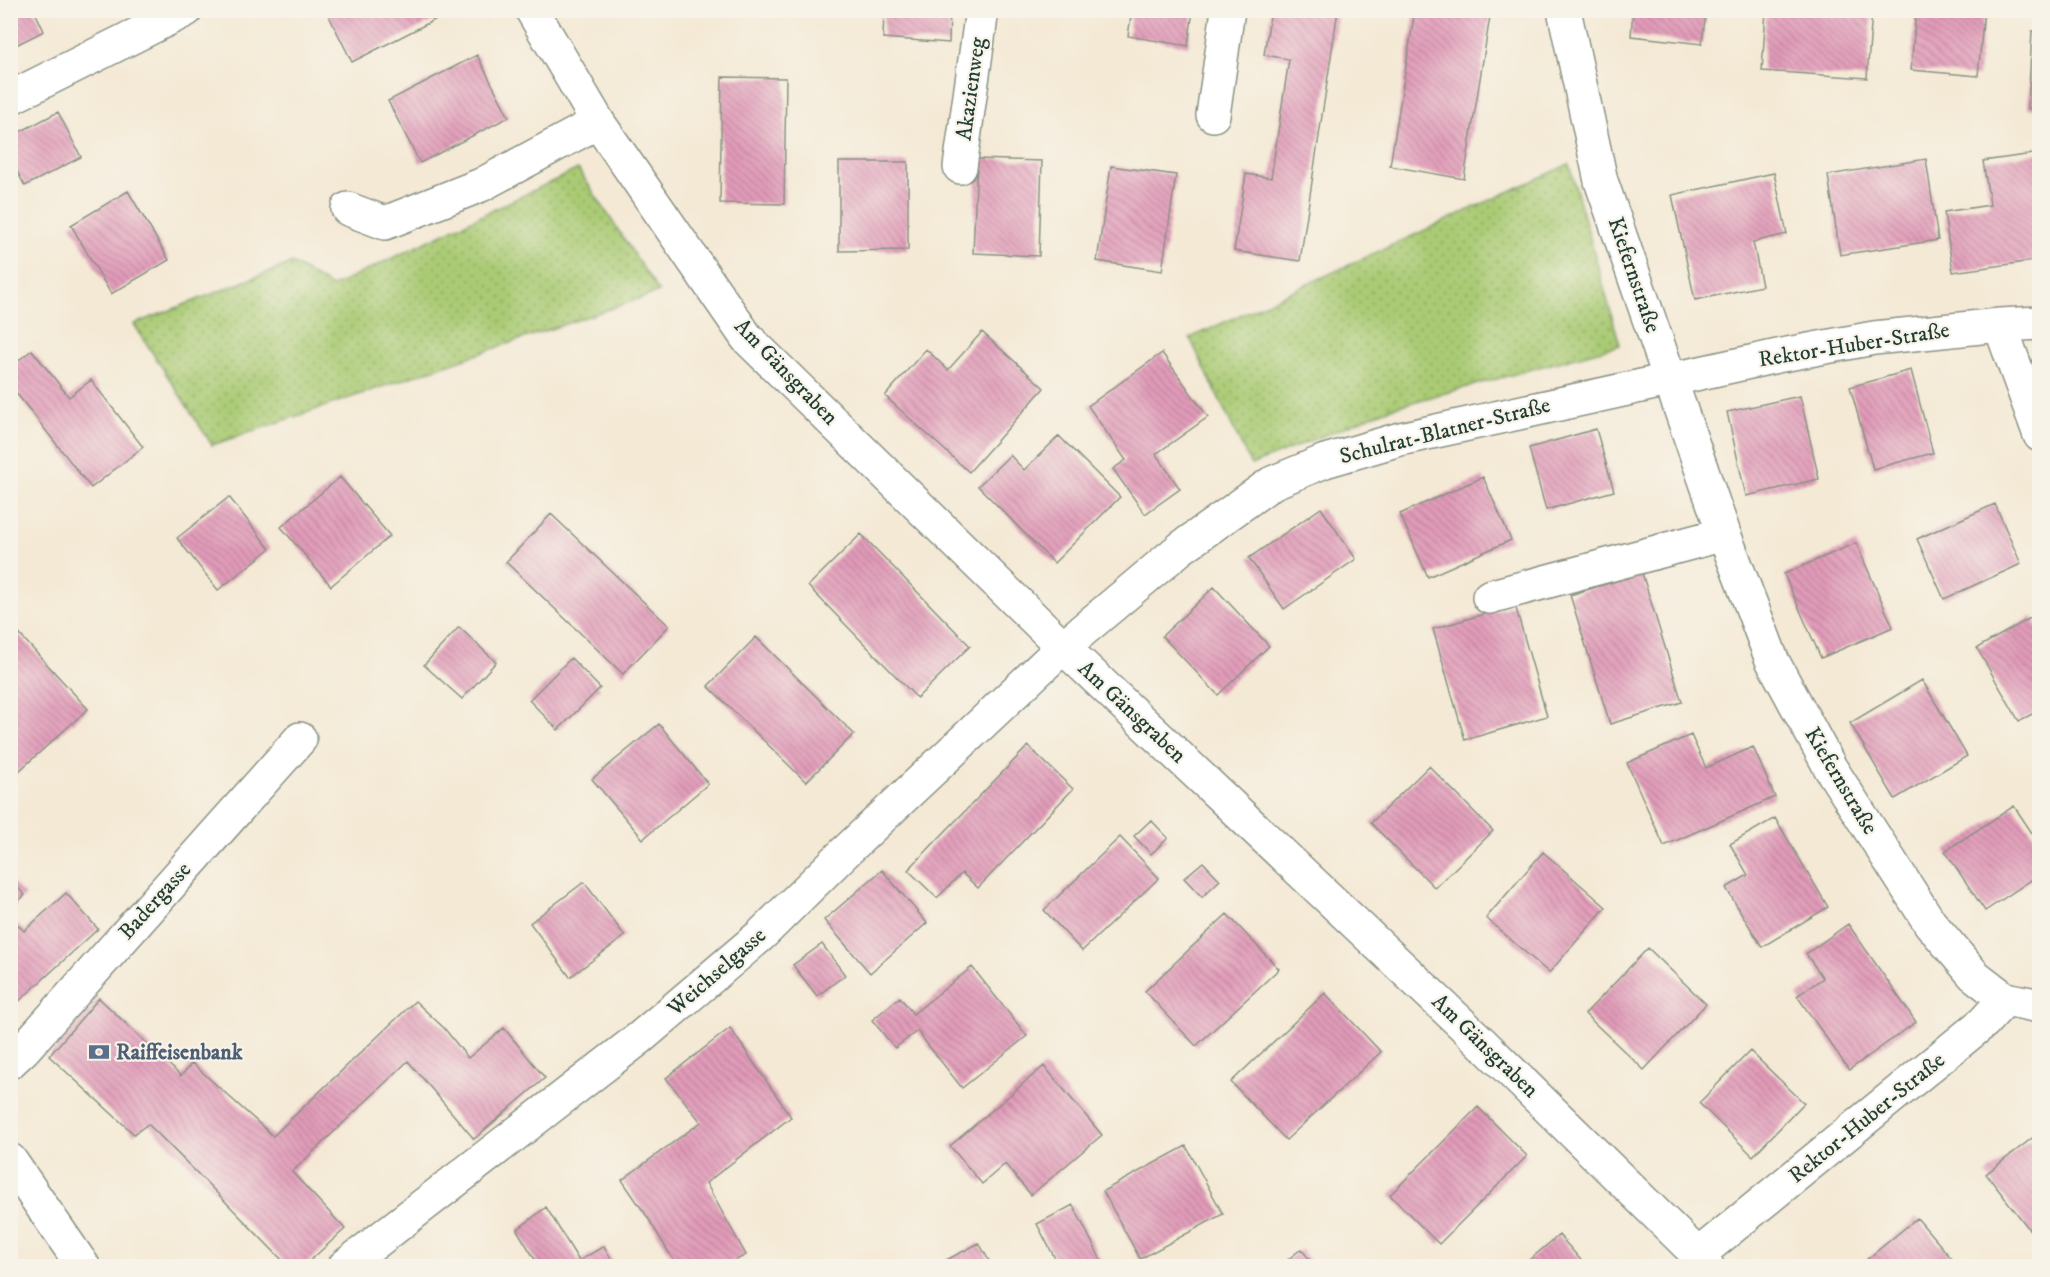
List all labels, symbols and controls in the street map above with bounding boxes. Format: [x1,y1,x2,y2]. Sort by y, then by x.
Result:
street label: Akazienweg [950,35,992,142]
street label: Kiefernstraße [1602,214,1666,336]
street label: Am Gänsgraben [728,313,844,431]
street label: Rektor-Huber-Straße [1757,317,1951,373]
street label: Schulrat-Blatner-Straße [1337,392,1553,470]
street label: Am Gänsgraben [1072,655,1192,769]
street label: Kiefernstraße [1798,722,1884,840]
street label: Badergasse [113,857,197,945]
street label: Weichselgasse [661,922,772,1023]
street label: Am Gänsgraben [1426,988,1544,1104]
place label: Raiffeisenbank [116,1039,244,1066]
bank icon: Raiffeisenbank [87,1040,111,1064]
street label: Rektor-Huber-Straße [1784,1047,1950,1189]

